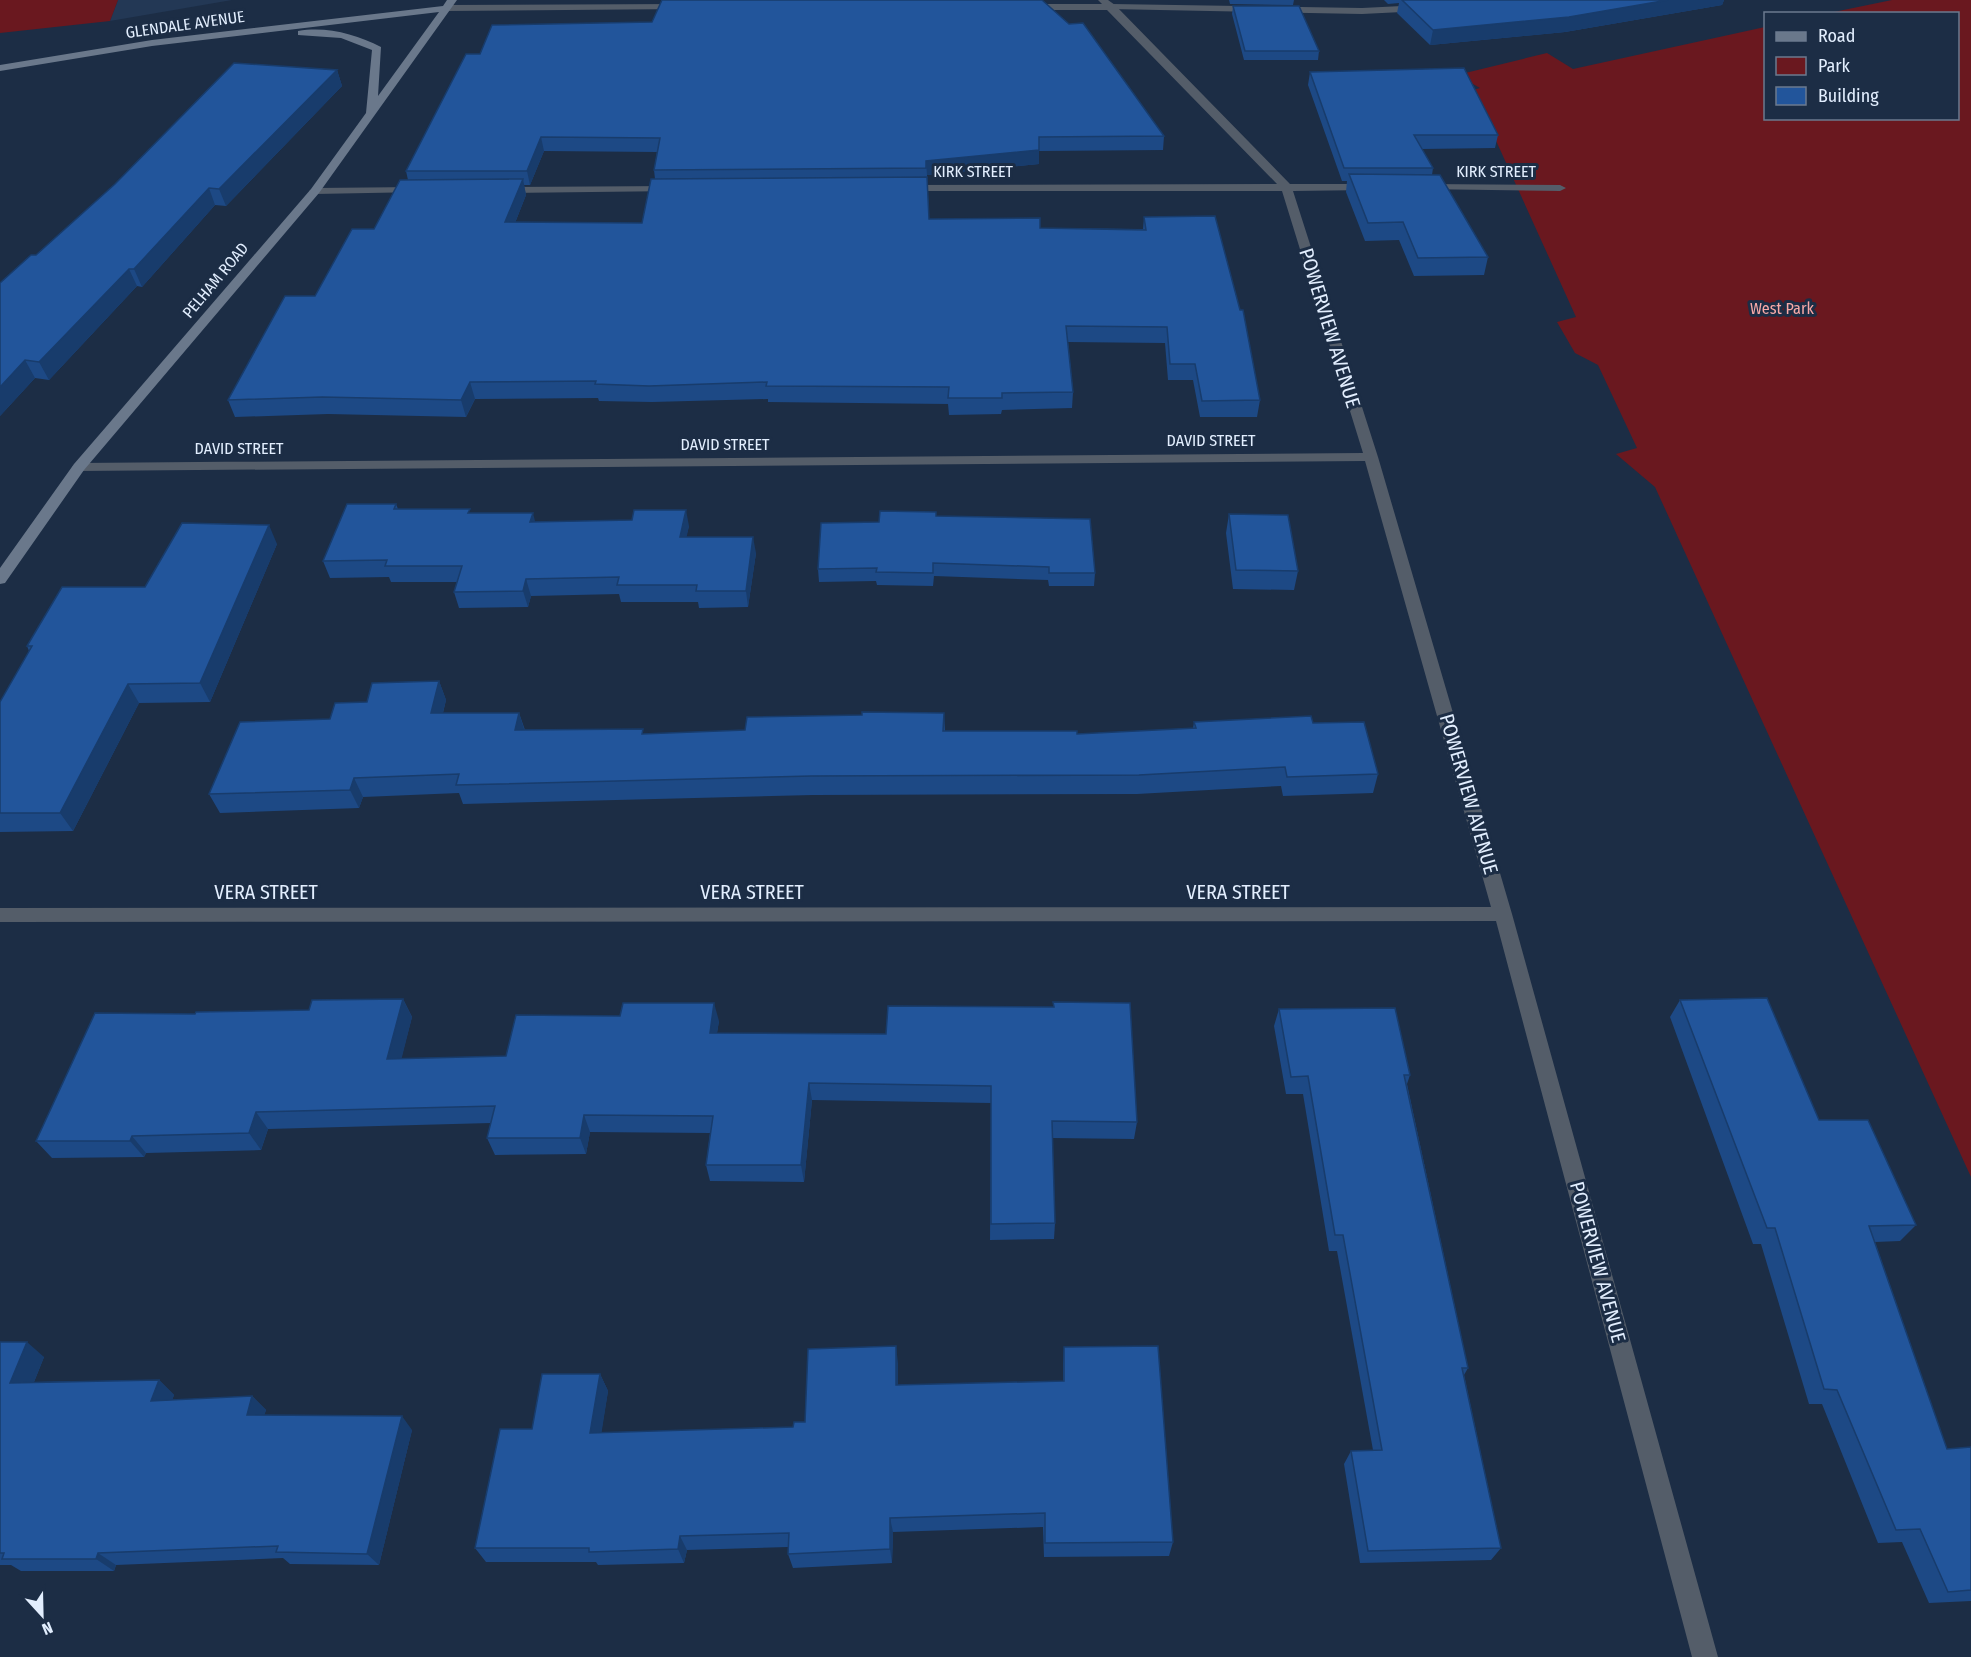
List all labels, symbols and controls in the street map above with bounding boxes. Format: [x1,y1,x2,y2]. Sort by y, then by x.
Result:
street label: GLENDALE AVENUE [124,7,246,42]
legend [1764,12,1959,120]
text: Road [1818,25,1855,47]
text: Park [1818,55,1851,77]
text: Building [1818,85,1879,107]
street label: KIRK STREET [933,162,1013,181]
street label: KIRK STREET [1456,162,1536,181]
street label: PELHAM ROAD [178,239,252,322]
street label: POWERVIEW AVENUE [1294,245,1366,411]
park label: West Park [1750,299,1815,318]
street label: DAVID STREET [1167,431,1256,450]
street label: DAVID STREET [681,435,770,454]
street label: DAVID STREET [195,439,284,458]
street label: POWERVIEW AVENUE [1435,711,1503,877]
street label: VERA STREET [214,880,318,904]
street label: VERA STREET [700,880,804,904]
street label: VERA STREET [1186,880,1290,904]
street label: POWERVIEW AVENUE [1565,1179,1631,1345]
north arrow [12,1585,72,1645]
text: N [39,1618,55,1639]

